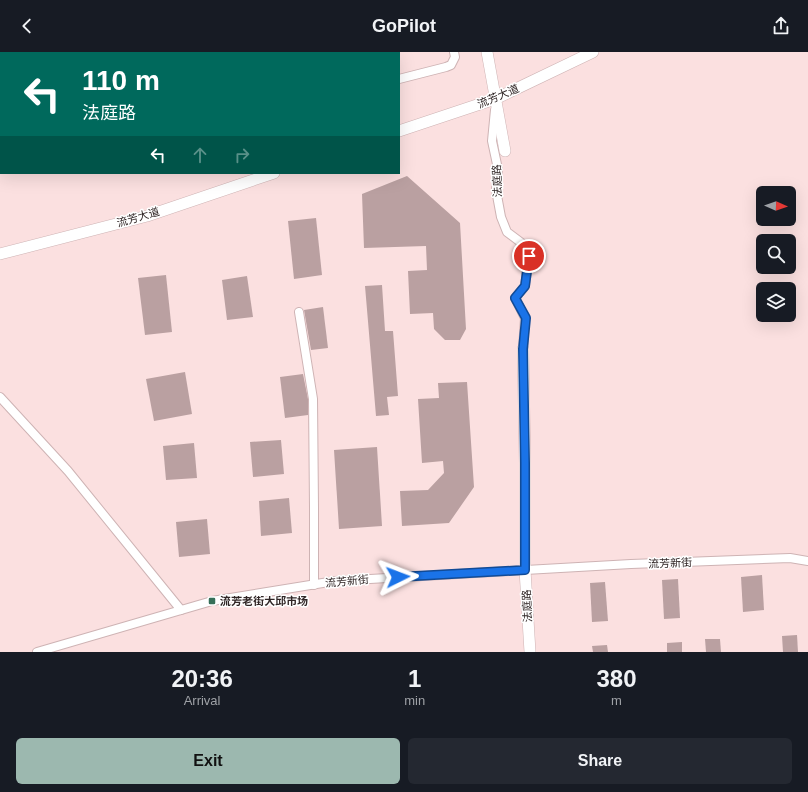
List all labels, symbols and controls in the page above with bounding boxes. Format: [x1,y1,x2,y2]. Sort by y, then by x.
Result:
icon: back [16,15,38,37]
icon: share [770,15,792,37]
text: GoPilot [372,16,436,36]
text: 110 m [82,65,160,96]
icon: left [16,68,68,120]
street label: 流芳大道 [475,82,521,110]
text: 法庭路 [82,103,136,123]
icon: left [147,144,169,166]
icon: ahead [189,144,211,166]
icon: right [231,144,253,166]
street label: 法庭路 [490,164,504,198]
north arrow [756,186,796,226]
map controls [756,186,796,322]
street label: 流芳大道 [115,205,161,229]
button: search [756,234,796,274]
pin [512,239,546,273]
icon: arrive [518,245,540,267]
button: layers [756,282,796,322]
position arrow [377,556,419,598]
street label: 流芳新街 [648,556,692,570]
street label: 流芳新街 [325,573,369,589]
street label: 法庭路 [520,589,534,623]
place label: 流芳老街大邱市场 [220,595,308,607]
marker: 流芳老街大邱市场 [207,596,217,606]
text: 20:36 [171,665,233,692]
text: 1 [408,665,421,692]
text: 380 [597,665,637,692]
text: Arrival [184,693,221,708]
text: min [404,693,425,708]
text: m [611,693,622,708]
button: Exit [16,738,400,784]
button: Share [408,738,792,784]

